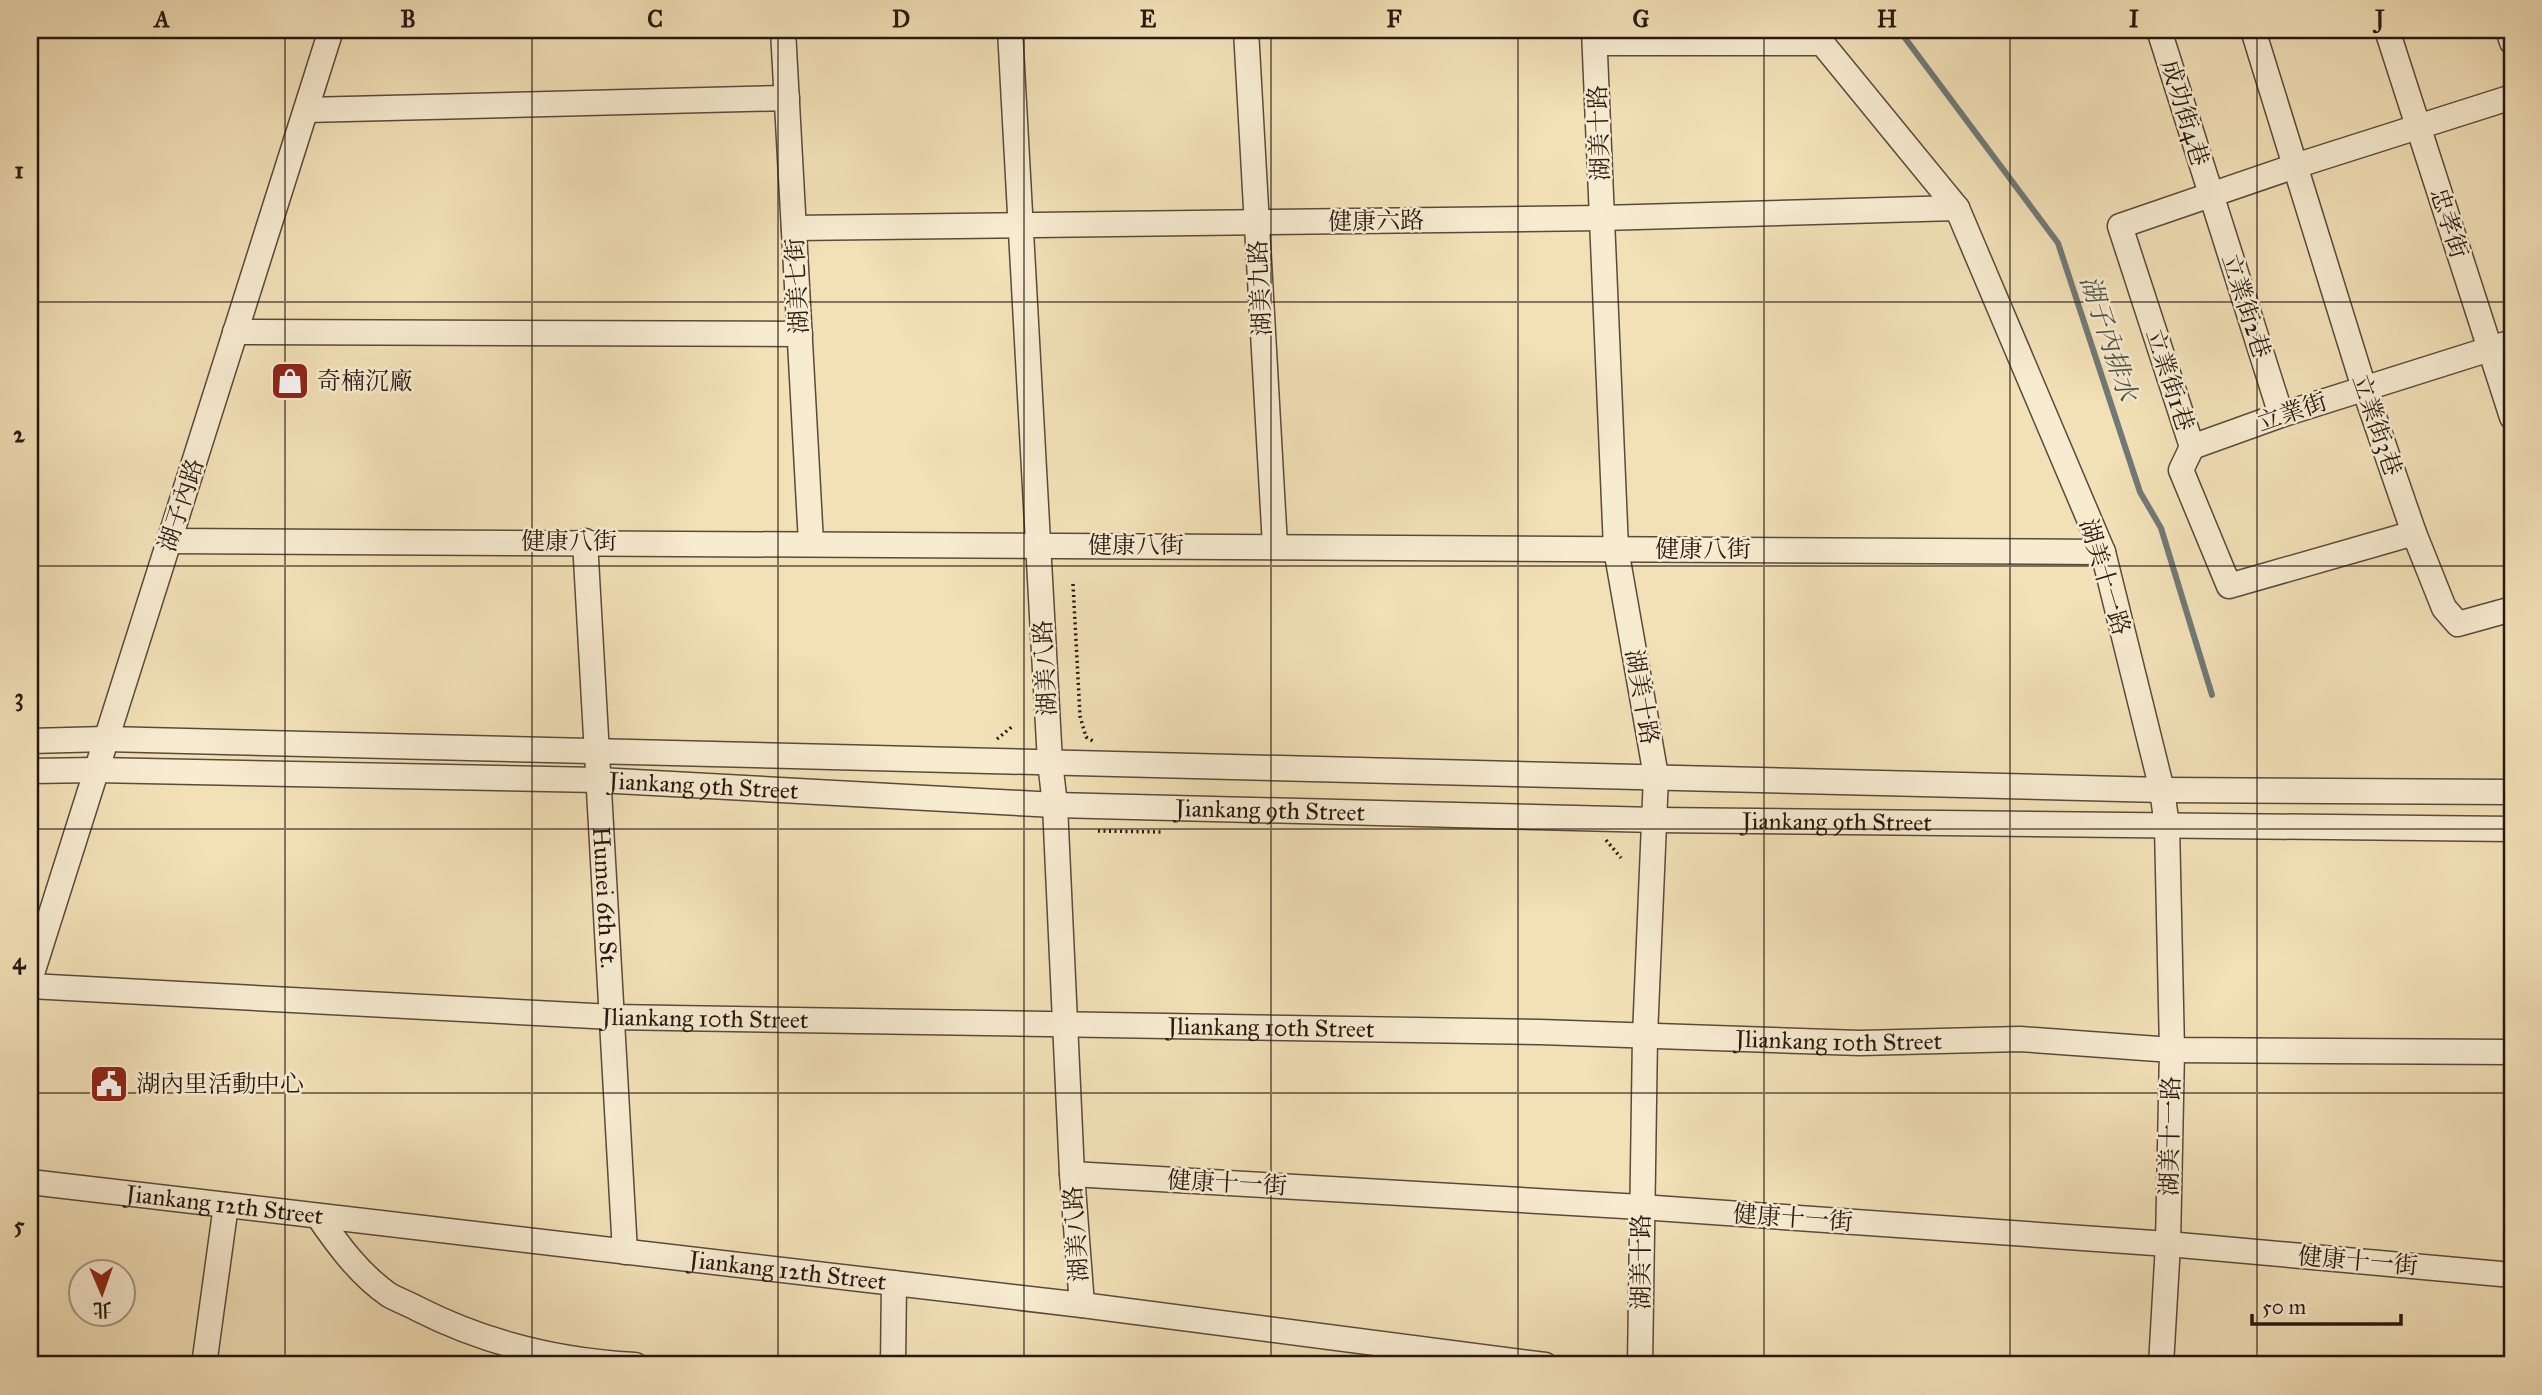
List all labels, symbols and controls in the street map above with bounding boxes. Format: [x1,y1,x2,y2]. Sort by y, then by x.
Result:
text: A [152,5,170,33]
text: B [400,5,416,33]
text: C [647,5,663,33]
text: D [892,5,910,33]
text: E [1140,5,1157,33]
text: F [1386,5,1402,33]
text: G [1633,5,1650,33]
text: H [1877,5,1897,33]
text: I [2129,5,2139,33]
text: J [2372,5,2385,34]
street label: 成功街4巷 [2155,56,2215,170]
street label: 湖美十路 [1582,85,1616,181]
text: 1 [14,156,24,184]
street label: 忠孝街 [2424,184,2474,262]
street label: 健康六路 [1328,205,1424,237]
street label: 湖美七街 [780,237,814,335]
street label: 湖美九路 [1243,239,1277,337]
street label: 立業街2巷 [2215,250,2277,362]
water label: 湖子內排水 [2074,271,2145,408]
street label: 立業街1巷 [2139,325,2201,435]
shop icon: 奇楠沉廠 [269,360,311,402]
place label: 奇楠沉廠 [317,366,413,396]
street label: 立業街3巷 [2346,370,2408,480]
street label: 立業街 [2253,386,2331,438]
text: 2 [13,420,25,448]
street label: 湖子內路 [152,455,210,555]
street label: 湖美十一路 [2073,515,2137,639]
street label: 健康八街 [521,526,617,556]
street label: 健康八街 [1088,530,1184,560]
street label: 健康八街 [1655,534,1751,564]
street label: 湖美八路 [1028,619,1062,717]
street label: 湖美十路 [1619,647,1665,747]
text: 3 [14,683,24,712]
street label: Jiankang 9th Street [605,765,800,806]
street label: Jiankang 9th Street [1172,793,1366,828]
street label: Jiankang 9th Street [1739,806,1932,838]
street label: Humei 6th St. [586,826,624,969]
text: 4 [13,947,27,975]
street label: Jliankang 10th Street [598,1001,809,1035]
street label: Jliankang 10th Street [1165,1011,1375,1044]
street label: Jliankang 10th Street [1732,1024,1943,1058]
public building icon: 湖內里活動中心 [88,1063,130,1105]
place label: 湖內里活動中心 [136,1069,304,1099]
street label: 湖美十一路 [2154,1076,2186,1196]
street label: 健康十一街 [1166,1165,1288,1201]
street label: Jiankang 12th Street [122,1178,325,1231]
street label: 湖美八路 [1058,1185,1094,1283]
street label: 健康十一街 [1732,1199,1854,1237]
text: 5 [14,1211,25,1239]
street label: 湖美十路 [1626,1214,1656,1310]
street label: 健康十一街 [2297,1241,2419,1281]
street label: Jiankang 12th Street [685,1244,888,1297]
north arrow [66,1258,136,1328]
scale bar [2252,1283,2400,1327]
text: 50 m [2262,1294,2307,1320]
text: 北 [93,1298,112,1321]

